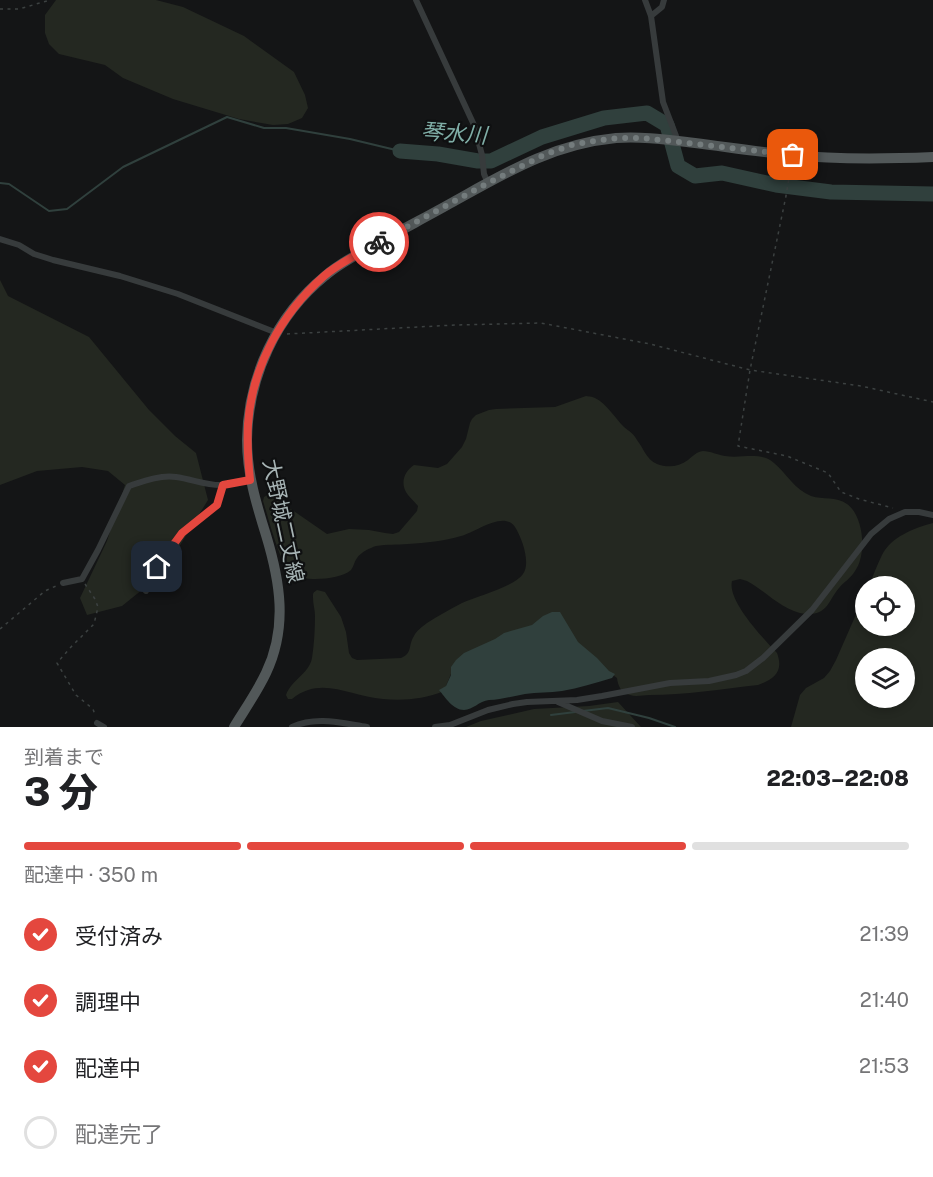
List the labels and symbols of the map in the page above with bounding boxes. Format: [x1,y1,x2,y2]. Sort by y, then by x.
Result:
water label: 琴水川 [420,118,490,148]
pin [767,129,818,180]
courier [349,212,409,272]
street label: 大野城二丈線 [258,457,309,585]
pin [131,541,182,592]

